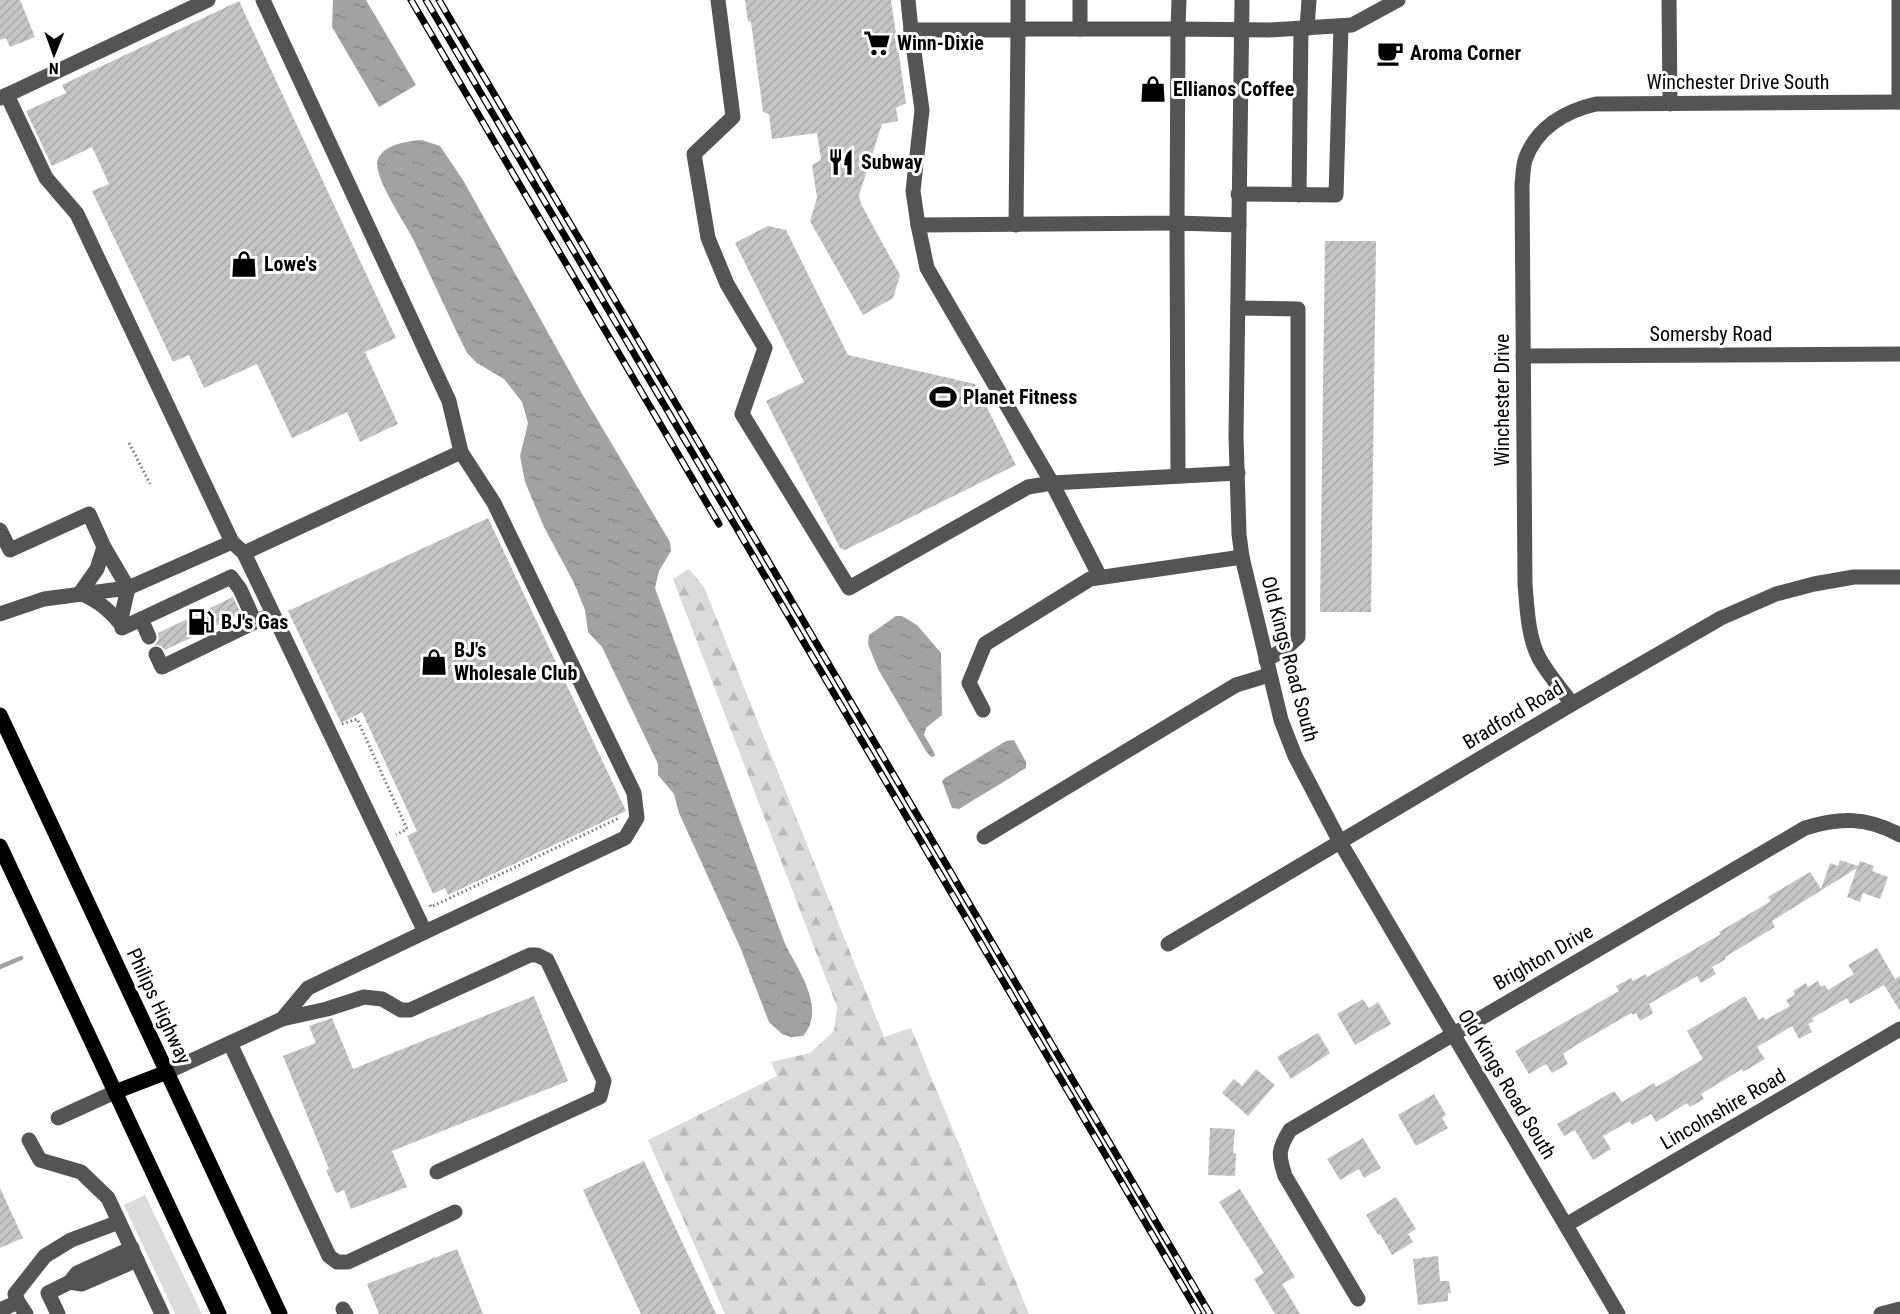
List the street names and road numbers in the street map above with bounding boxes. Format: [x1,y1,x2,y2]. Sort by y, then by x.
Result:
street label: Winchester Drive South [1646,70,1830,94]
street label: Somersby Road [1650,322,1772,346]
street label: Winchester Drive [1490,334,1514,466]
street label: Old Kings Road South [1256,574,1324,744]
street label: Bradford Road [1458,676,1568,754]
street label: Brighton Drive [1489,919,1597,995]
street label: Philips Highway [122,944,196,1068]
street label: Old Kings Road South [1453,1005,1561,1163]
street label: Lincolnshire Road [1656,1063,1790,1155]

